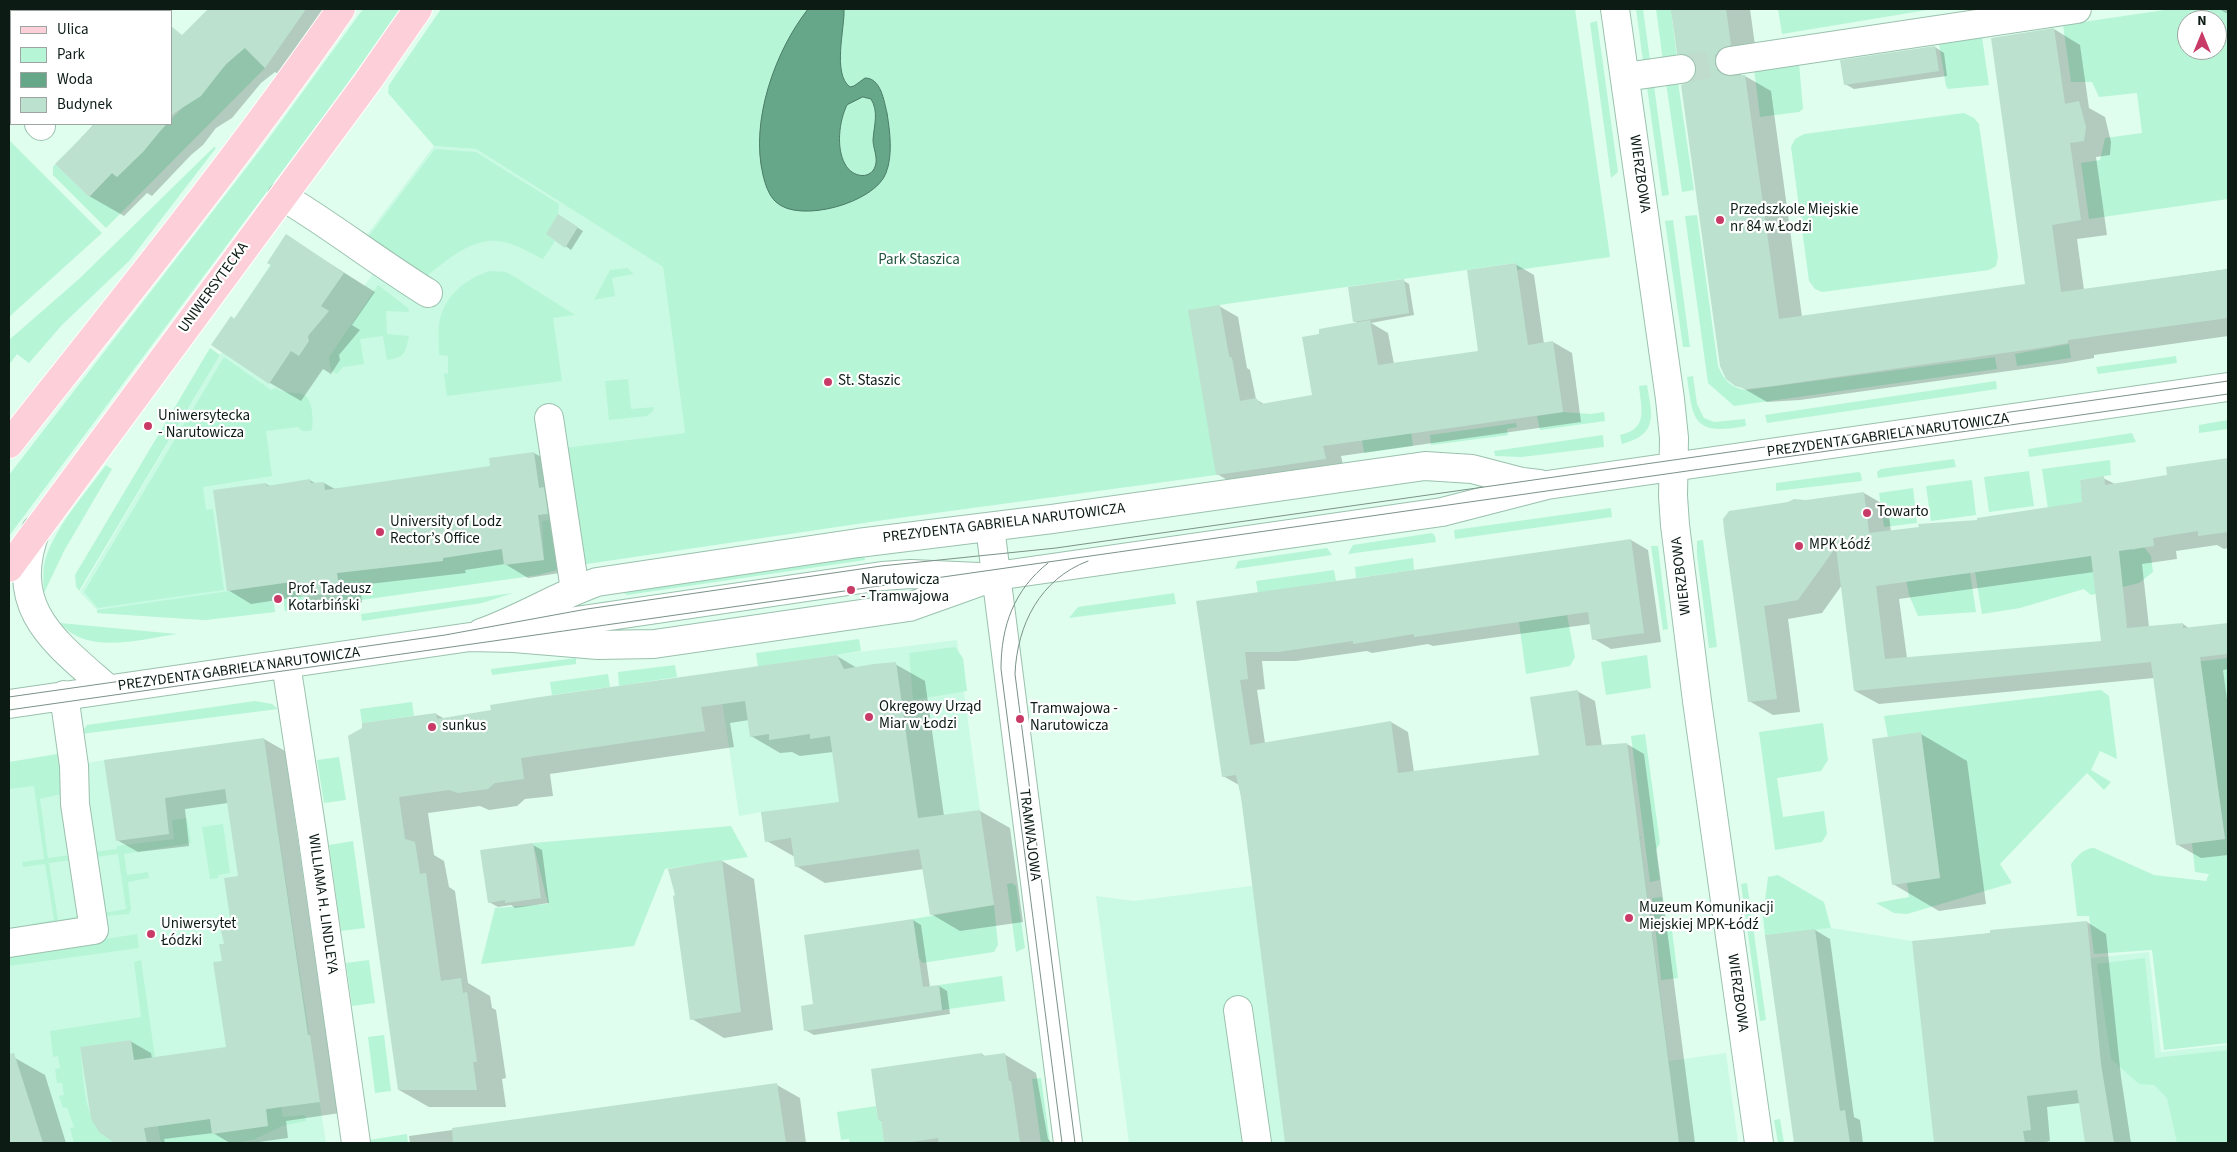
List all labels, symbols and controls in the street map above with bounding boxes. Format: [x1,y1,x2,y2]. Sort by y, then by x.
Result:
legend [10,10,172,125]
north arrow [2177,10,2227,60]
text: N [2197,11,2207,31]
text: Ulica [57,19,88,40]
text: Park [57,44,85,65]
text: Woda [57,69,93,90]
text: Budynek [57,94,112,115]
street label: WIERZBOWA [1625,134,1653,214]
place label: Przedszkole Miejskie nr 84 w Łodzi [1730,202,1858,237]
marker: Przedszkole Miejskie nr 84 w Łodzi [1714,214,1726,226]
street label: UNIWERSYTECKA [175,239,253,337]
park label: Park Staszica [878,252,960,270]
place label: St. Staszic [838,373,901,391]
marker: St. Staszic [822,376,834,388]
place label: Uniwersytecka - Narutowicza [158,408,250,443]
street label: PREZYDENTA GABRIELA NARUTOWICZA [1766,410,2010,462]
marker: Uniwersytecka - Narutowicza [142,420,154,432]
street label: PREZYDENTA GABRIELA NARUTOWICZA [882,500,1126,548]
place label: Towarto [1877,504,1929,522]
marker: Towarto [1861,507,1873,519]
place label: University of Lodz Rector’s Office [390,514,502,549]
marker: University of Lodz Rector’s Office [374,526,386,538]
street label: WIERZBOWA [1668,536,1696,616]
place label: MPK Łódź [1809,537,1870,555]
marker: MPK Łódź [1793,540,1805,552]
place label: Narutowicza - Tramwajowa [861,572,949,607]
place label: Prof. Tadeusz Kotarbiński [288,581,371,616]
marker: Narutowicza - Tramwajowa [845,584,857,596]
marker: Prof. Tadeusz Kotarbiński [272,593,284,605]
street label: PREZYDENTA GABRIELA NARUTOWICZA [117,644,361,696]
place label: Okręgowy Urząd Miar w Łodzi [879,699,982,734]
place label: Tramwajowa - Narutowicza [1030,701,1118,736]
marker: Okręgowy Urząd Miar w Łodzi [863,711,875,723]
marker: Tramwajowa - Narutowicza [1014,713,1026,725]
place label: sunkus [442,718,486,736]
marker: sunkus [426,721,438,733]
street label: TRAMWAJOWA [1014,788,1044,882]
street label: WILLIAMA H. LINDLEYA [303,833,341,975]
place label: Muzeum Komunikacji Miejskiej MPK-Łódź [1639,900,1774,935]
marker: Muzeum Komunikacji Miejskiej MPK-Łódź [1623,912,1635,924]
place label: Uniwersytet Łódzki [161,916,236,951]
marker: Uniwersytet Łódzki [145,928,157,940]
street label: WIERZBOWA [1723,953,1751,1033]

